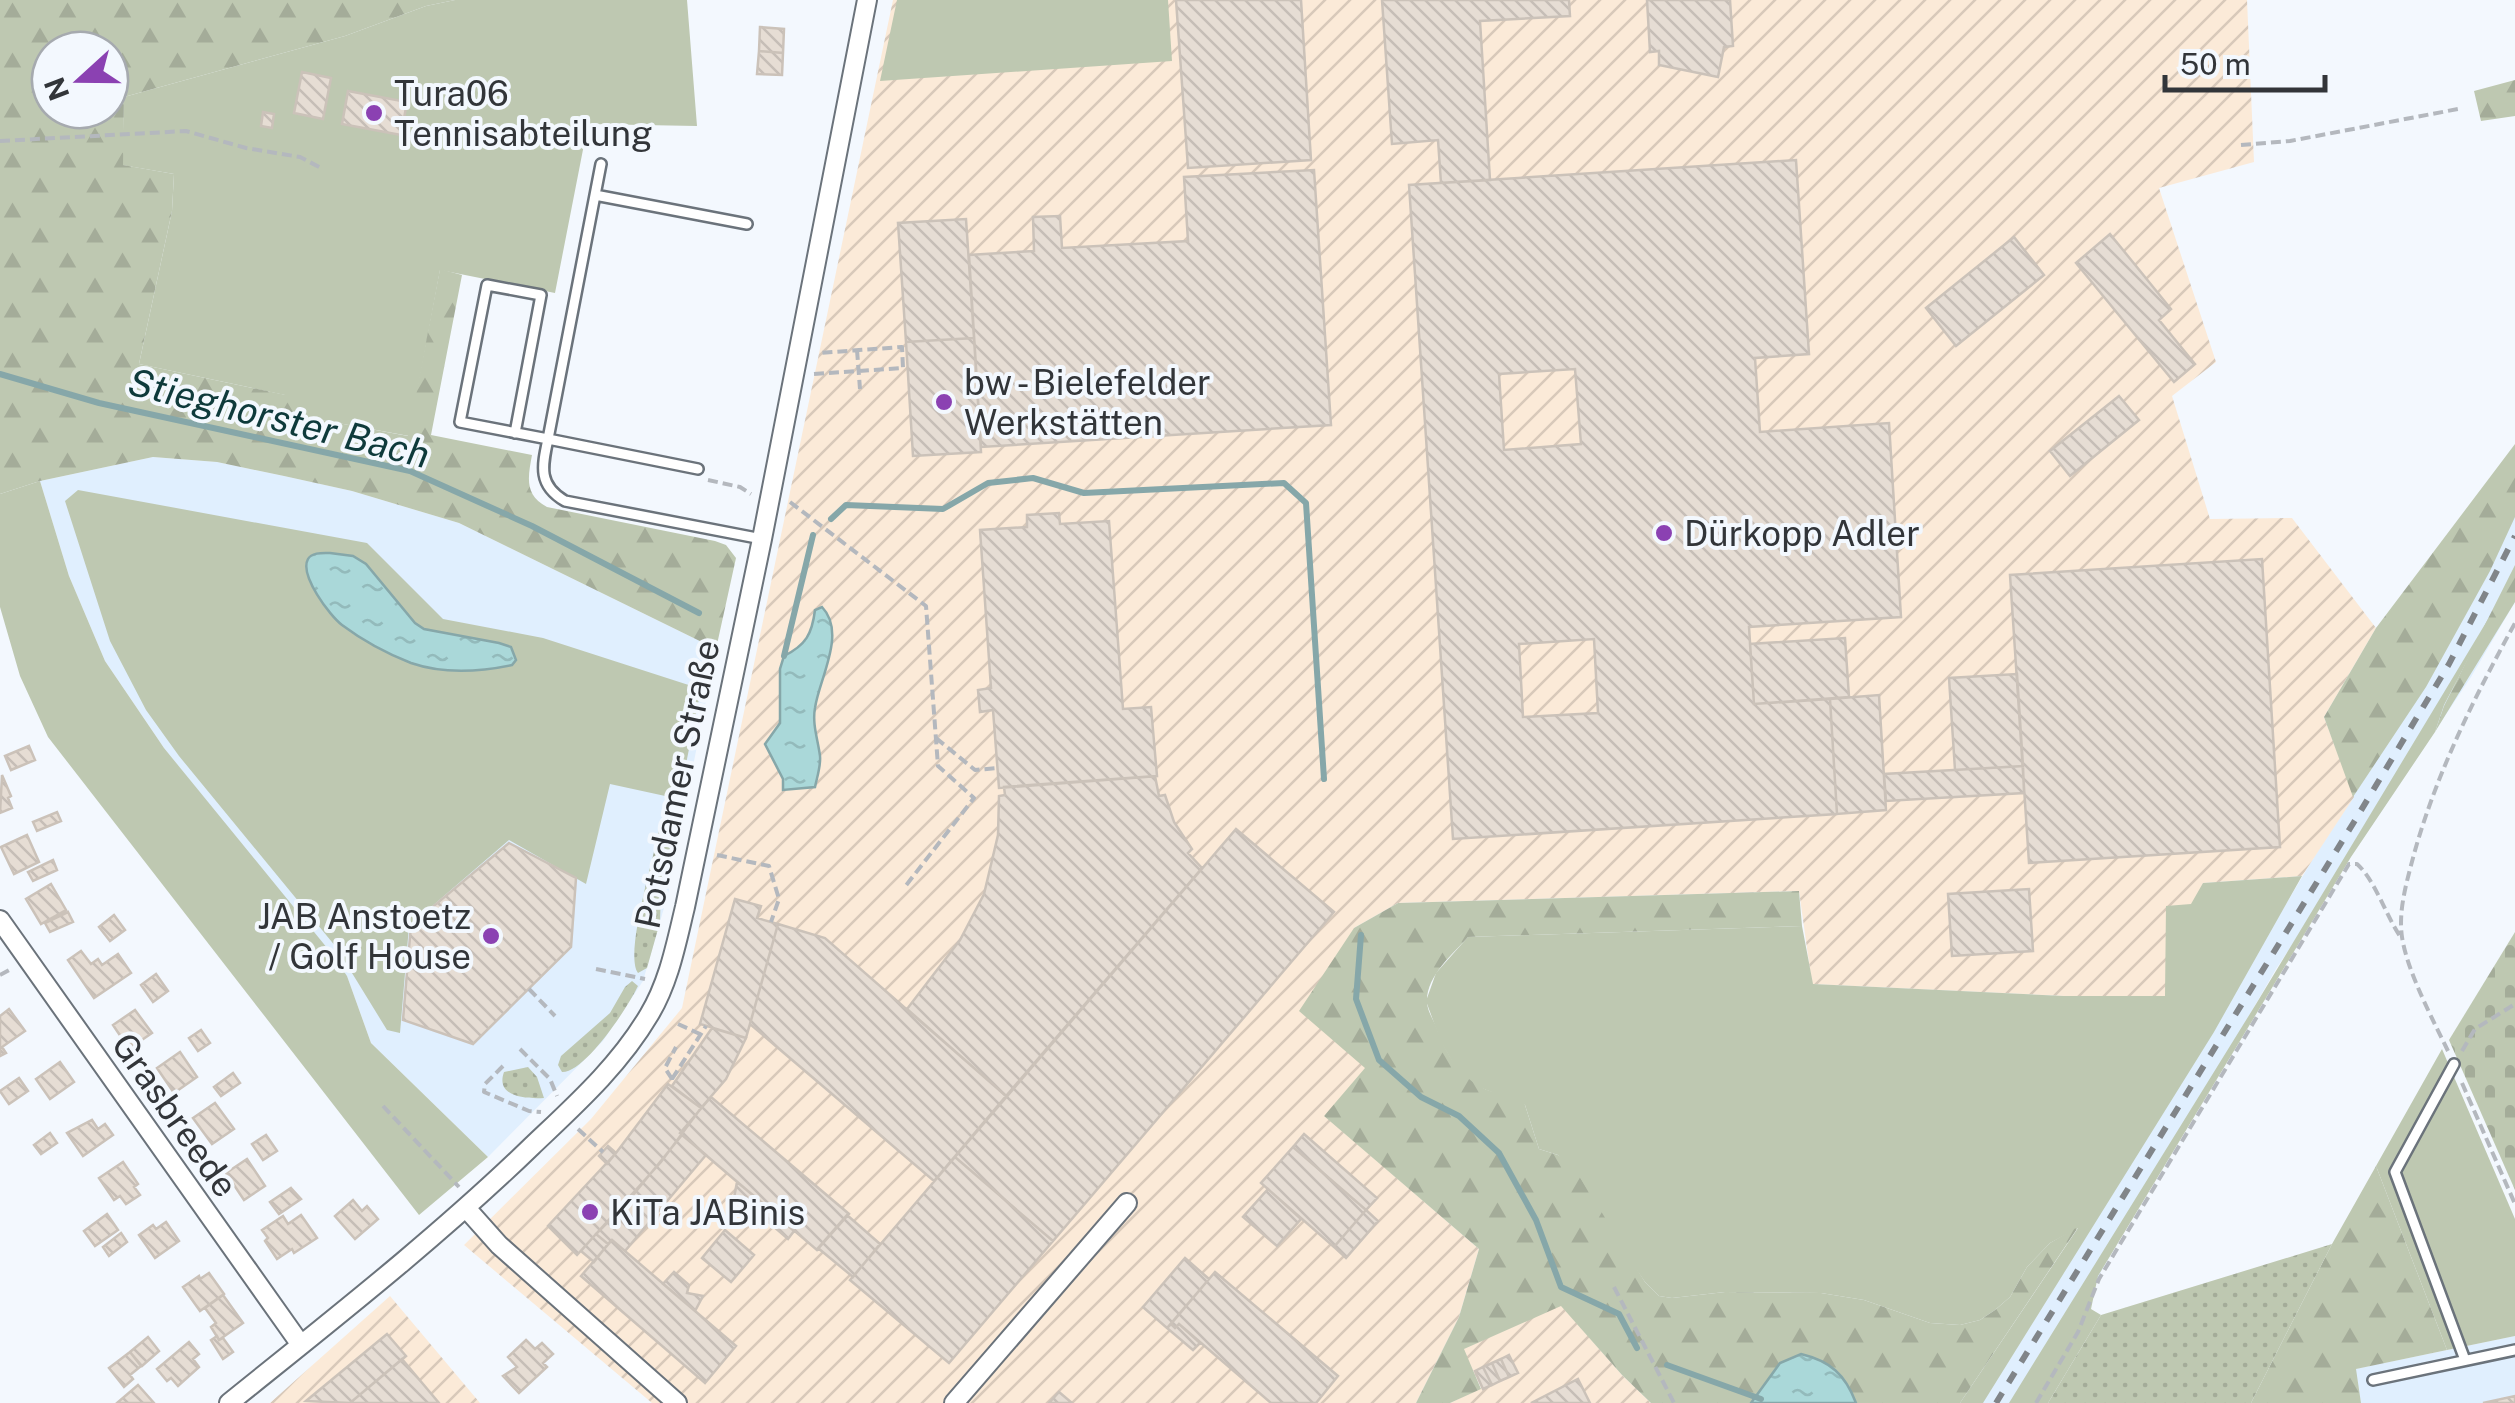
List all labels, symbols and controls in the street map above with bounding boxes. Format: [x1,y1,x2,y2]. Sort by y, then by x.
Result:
north arrow [30,30,130,130]
scale bar [2165,30,2325,92]
text: 50 m [2180,46,2251,82]
text: N [37,73,76,105]
place label: Tura06 Tennisabteilung [394,73,653,154]
marker: Tura06 Tennisabteilung [363,102,385,124]
water label: Stieghorster Bach [124,359,434,477]
place label: bw - Bielefelder Werkstätten [964,362,1211,443]
marker: bw - Bielefelder Werkstätten [933,391,955,413]
place label: Dürkopp Adler [1684,513,1920,554]
marker: Dürkopp Adler [1653,522,1675,544]
street label: Potsdamer Straße [626,636,728,932]
place label: JAB Anstoetz / Golf House [257,896,471,977]
marker: JAB Anstoetz / Golf House [480,925,502,947]
street label: Grasbreede [104,1025,246,1205]
place label: KiTa JABinis [610,1192,805,1233]
marker: KiTa JABinis [579,1201,601,1223]

